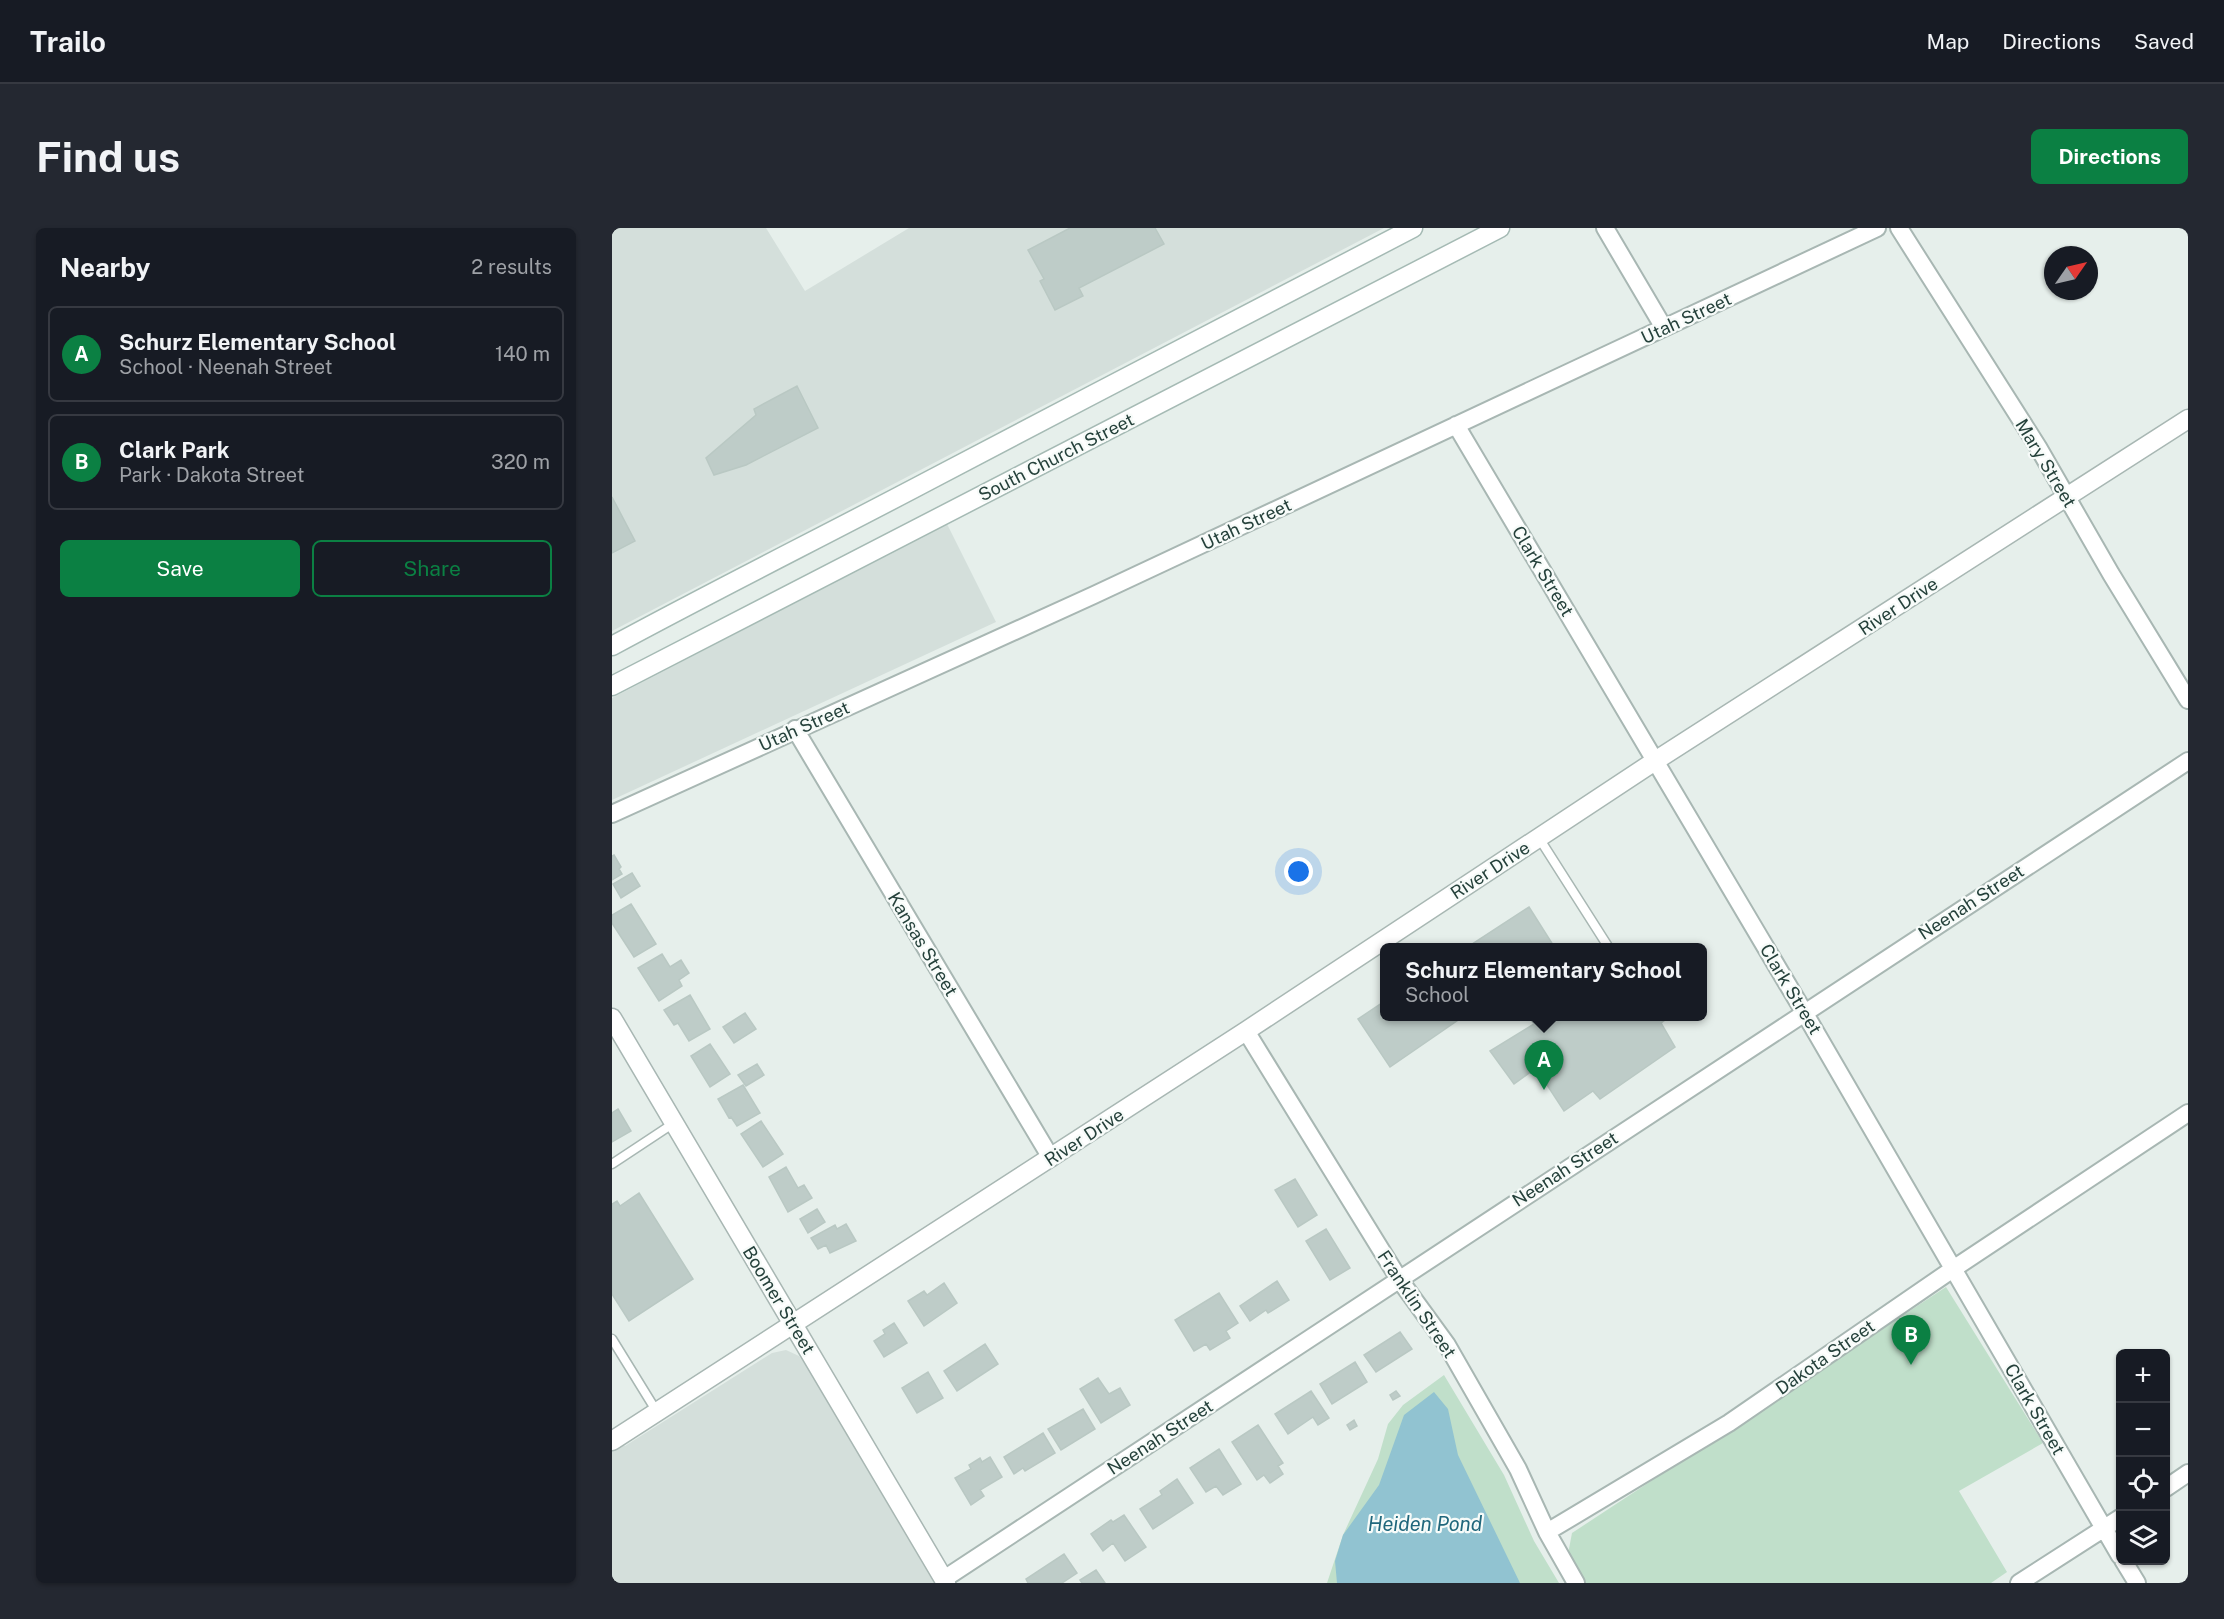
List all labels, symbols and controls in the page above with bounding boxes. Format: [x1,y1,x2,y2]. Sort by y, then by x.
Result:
text: Trailo [30,25,106,58]
text: Map [1927,29,1969,54]
text: Directions [2002,29,2101,54]
text: Saved [2134,29,2194,54]
button: Directions [2031,129,2188,184]
text: Find us [36,132,180,181]
north arrow [2044,246,2098,300]
text: Nearby [60,252,150,283]
text: 2 results [471,255,552,279]
street label: Utah Street [1638,288,1734,348]
text: Schurz Elementary School [119,329,396,355]
text: A [74,342,89,366]
text: 140 m [495,342,550,366]
text: School · Neenah Street [119,355,333,379]
street label: South Church Street [975,409,1137,505]
street label: Mary Street [2011,415,2081,511]
text: Clark Park [119,437,230,463]
text: B [75,450,88,474]
text: 320 m [491,450,550,474]
text: Park · Dakota Street [119,463,304,487]
street label: Utah Street [1198,494,1294,554]
street label: Clark Street [1508,522,1578,620]
button: Save [60,540,300,597]
button: Share [312,540,552,597]
street label: River Drive [1855,573,1941,639]
street label: Utah Street [755,697,853,755]
street label: River Drive [1447,837,1533,903]
your location [1284,857,1313,886]
street label: Neenah Street [1914,860,2028,944]
street label: Kansas Street [884,888,962,1000]
street label: Clark Street [1756,940,1826,1038]
popup [1380,943,1707,1021]
text: Schurz Elementary School [1405,957,1682,983]
text: School [1405,983,1469,1007]
pin: A [1524,1040,1564,1090]
street label: River Drive [1041,1104,1127,1170]
street label: Neenah Street [1508,1127,1622,1211]
street label: Boomer Street [739,1242,819,1358]
street label: Franklin Street [1373,1246,1461,1362]
street label: Dakota Street [1772,1315,1878,1399]
pin: B [1892,1316,1930,1365]
map controls [2116,1349,2170,1565]
button: + [2116,1349,2170,1403]
street label: Clark Street [2000,1360,2070,1458]
street label: Neenah Street [1103,1395,1217,1479]
button: − [2116,1403,2170,1457]
button: locate [2116,1457,2170,1511]
button: layers [2116,1511,2170,1565]
water label: Heiden Pond [1368,1512,1483,1536]

